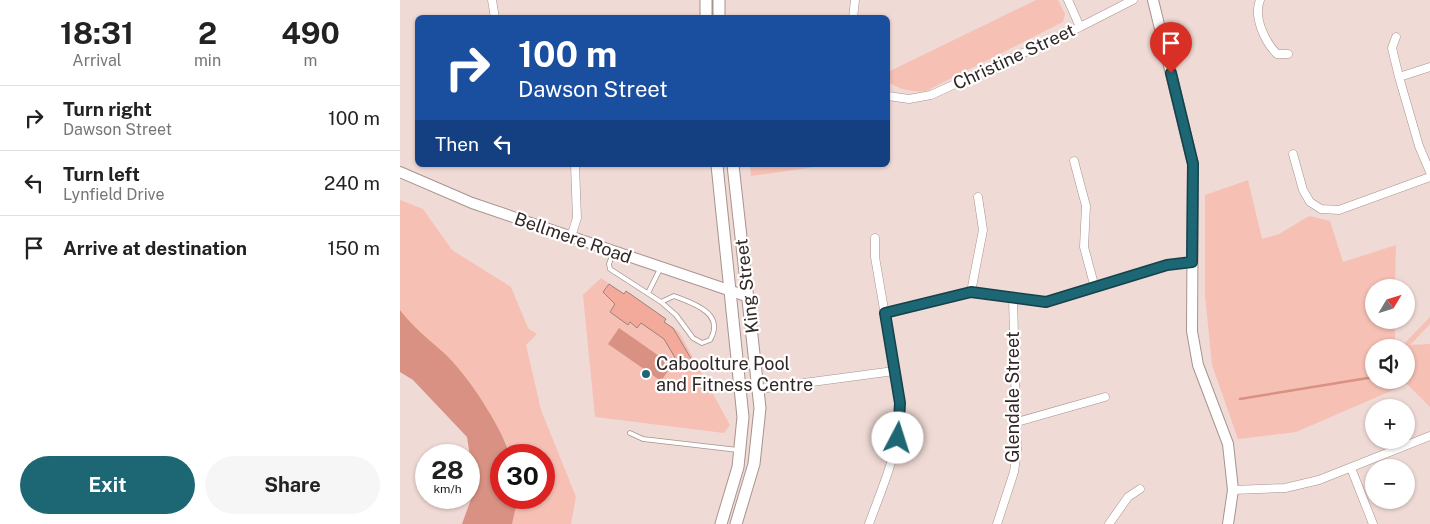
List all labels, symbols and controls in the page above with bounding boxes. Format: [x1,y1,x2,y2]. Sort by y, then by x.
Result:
text: 18:31 [60,15,134,51]
text: 2 [198,15,217,51]
text: 490 [281,15,340,51]
street label: Christine Street [949,19,1078,94]
pin [1150,22,1192,73]
icon: arrive [1157,29,1185,57]
text: 100 m [518,34,617,75]
icon: right [435,35,500,100]
text: Arrival [72,51,122,70]
text: min [194,51,221,70]
text: m [304,51,317,70]
text: Dawson Street [518,76,668,102]
text: Turn right [63,98,152,120]
icon: right [20,104,48,132]
text: 100 m [328,107,380,129]
text: Dawson Street [63,120,172,139]
icon: left [489,130,517,158]
text: Then [435,133,479,155]
text: Turn left [63,163,140,185]
icon: left [20,169,48,197]
text: 240 m [324,172,380,194]
text: Lynfield Drive [63,185,165,204]
street label: Bellmere Road [512,208,635,267]
icon: arrive [20,234,48,262]
text: Arrive at destination [63,237,247,259]
text: 150 m [327,237,380,259]
street label: King Street [730,237,763,335]
north arrow [1365,279,1415,329]
map controls [1365,279,1415,509]
street label: Glendale Street [1002,331,1023,463]
button: sound [1365,339,1415,389]
place label: Caboolture Pool and Fitness Centre [656,353,813,395]
marker: Caboolture Pool and Fitness Centre [640,368,652,380]
button: + [1365,399,1415,449]
position arrow [871,411,923,463]
speed limit sign: 30 [490,444,555,509]
text: 28 [431,455,464,485]
button: Exit [20,456,195,514]
button: Share [205,456,380,514]
button: − [1365,459,1415,509]
text: km/h [433,482,462,496]

